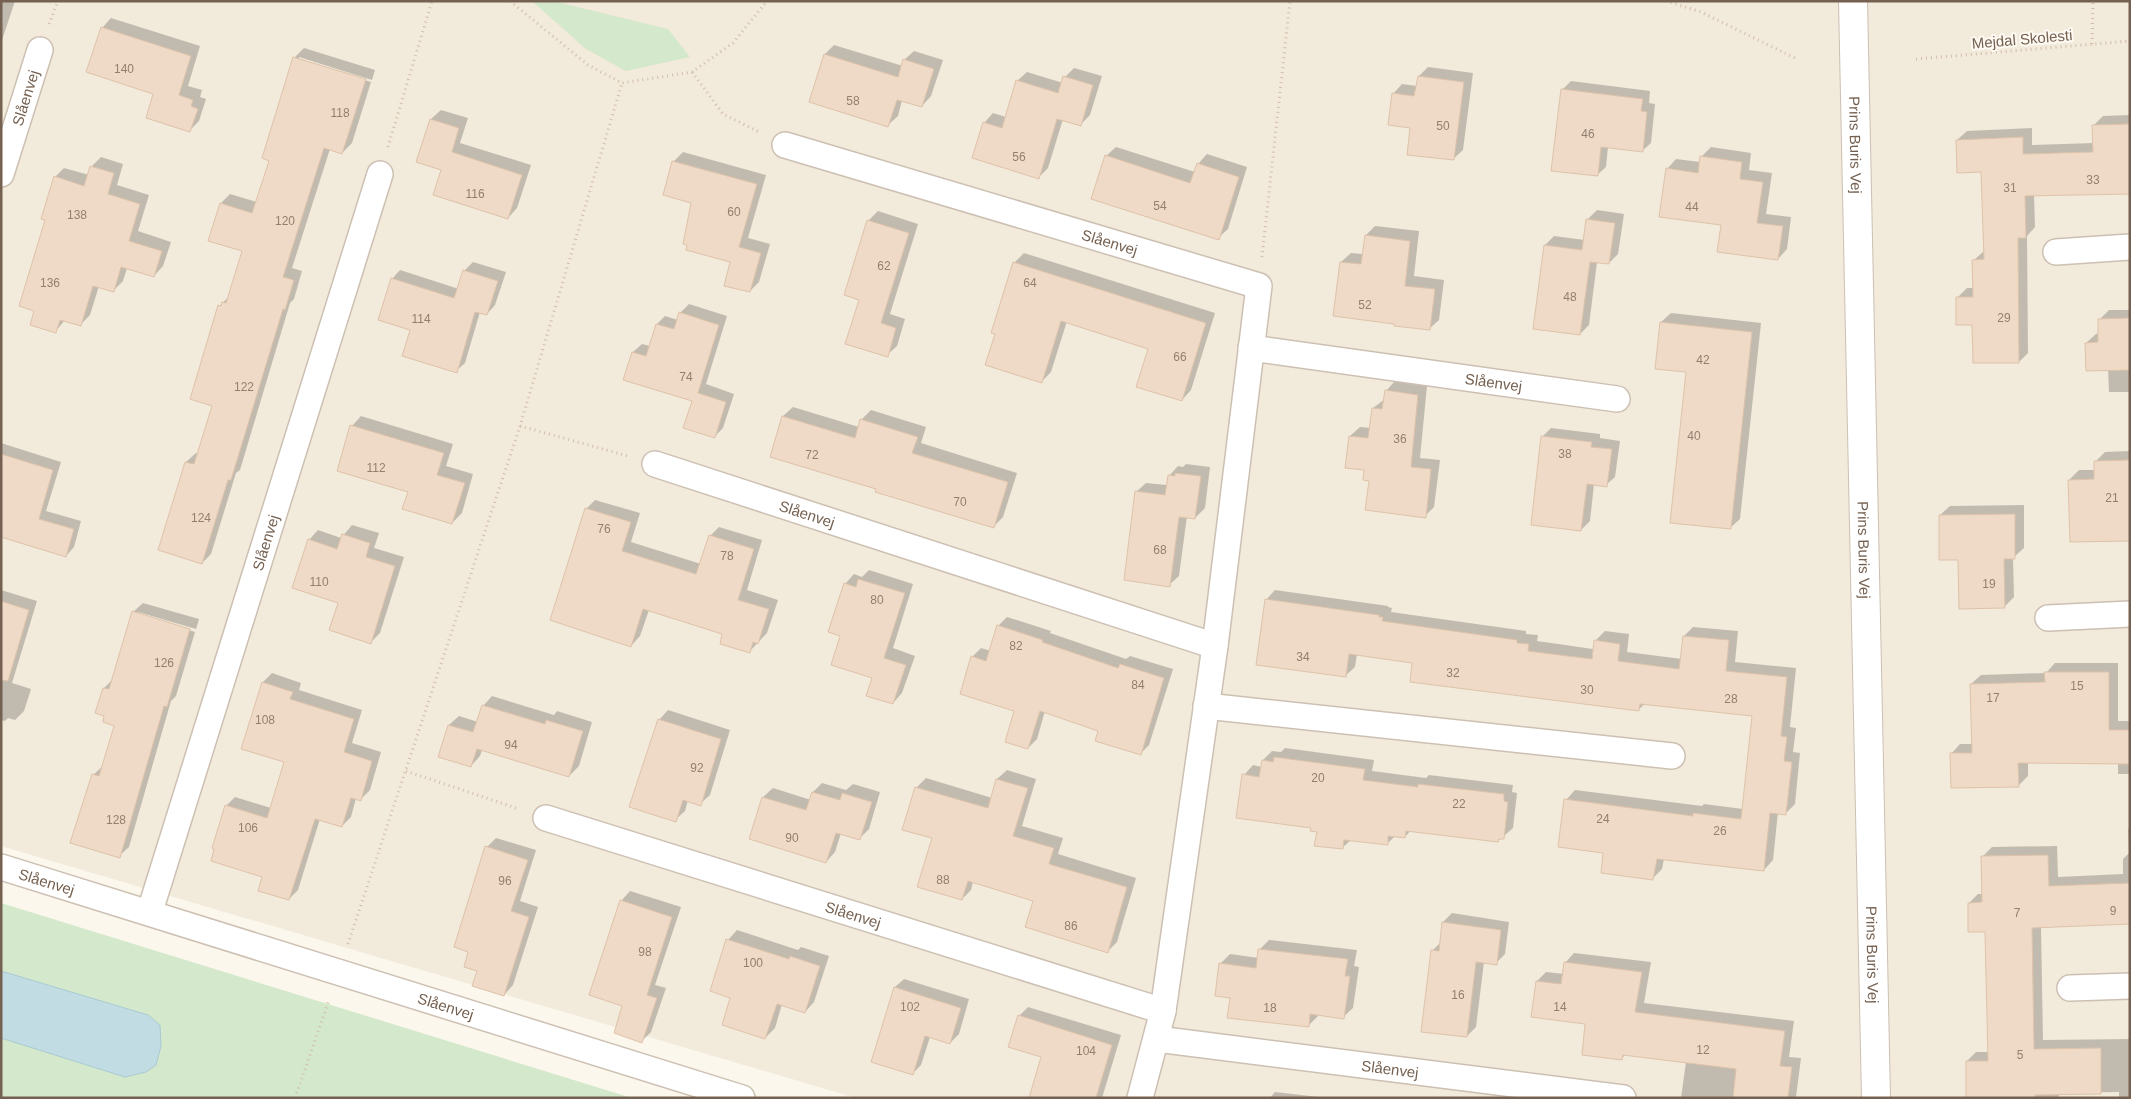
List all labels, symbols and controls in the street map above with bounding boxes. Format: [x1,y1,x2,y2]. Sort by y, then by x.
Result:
street label: Mejdal Skolesti [1971,26,2073,52]
house number: 140 [114,62,134,76]
street label: Slåenvej [8,68,42,128]
house number: 58 [846,94,860,108]
street label: Prins Buris Vej [1846,96,1866,194]
house number: 118 [330,106,350,120]
house number: 50 [1436,119,1450,133]
house number: 46 [1581,127,1595,141]
house number: 56 [1012,150,1026,164]
house number: 33 [2086,173,2100,187]
house number: 31 [2003,181,2017,195]
house number: 116 [465,187,485,201]
house number: 54 [1153,199,1167,213]
house number: 44 [1685,200,1699,214]
house number: 60 [727,205,741,219]
house number: 138 [67,208,87,222]
house number: 120 [275,214,295,228]
street label: Slåenvej [1080,225,1140,258]
house number: 62 [877,259,891,273]
house number: 136 [40,276,60,290]
house number: 64 [1023,276,1037,290]
house number: 48 [1563,290,1577,304]
house number: 52 [1358,298,1372,312]
house number: 29 [1997,311,2011,325]
house number: 114 [411,312,431,326]
house number: 66 [1173,350,1187,364]
house number: 42 [1696,353,1710,367]
street label: Slåenvej [1464,369,1523,394]
house number: 74 [679,370,693,384]
house number: 122 [234,380,254,394]
house number: 40 [1687,429,1701,443]
house number: 36 [1393,432,1407,446]
house number: 38 [1558,447,1572,461]
house number: 72 [805,448,819,462]
house number: 112 [366,461,386,475]
house number: 21 [2105,491,2119,505]
house number: 70 [953,495,967,509]
street label: Slåenvej [777,496,837,530]
street label: Prins Buris Vej [1855,501,1874,599]
house number: 124 [191,511,211,525]
street label: Slåenvej [248,513,282,573]
house number: 76 [597,522,611,536]
house number: 68 [1153,543,1167,557]
house number: 78 [720,549,734,563]
house number: 110 [309,575,329,589]
house number: 19 [1982,577,1996,591]
house number: 80 [870,593,884,607]
house number: 82 [1009,639,1023,653]
house number: 34 [1296,650,1310,664]
house number: 126 [154,656,174,670]
house number: 32 [1446,666,1460,680]
house number: 84 [1131,678,1145,692]
house number: 15 [2070,679,2084,693]
house number: 30 [1580,683,1594,697]
house number: 17 [1986,691,2000,705]
house number: 28 [1724,692,1738,706]
house number: 108 [255,713,275,727]
house number: 94 [504,738,518,752]
house number: 92 [690,761,704,775]
house number: 20 [1311,771,1325,785]
house number: 22 [1452,797,1466,811]
house number: 24 [1596,812,1610,826]
house number: 128 [106,813,126,827]
house number: 106 [238,821,258,835]
house number: 26 [1713,824,1727,838]
house number: 90 [785,831,799,845]
street label: Slåenvej [17,865,77,898]
house number: 88 [936,873,950,887]
house number: 96 [498,874,512,888]
street label: Slåenvej [823,897,883,931]
house number: 9 [2110,904,2117,918]
street label: Prins Buris Vej [1863,906,1883,1004]
house number: 7 [2014,906,2021,920]
house number: 86 [1064,919,1078,933]
house number: 98 [638,945,652,959]
house number: 100 [743,956,763,970]
house number: 16 [1451,988,1465,1002]
street label: Slåenvej [416,989,476,1022]
house number: 102 [900,1000,920,1014]
house number: 14 [1553,1000,1567,1014]
house number: 18 [1263,1001,1277,1015]
house number: 12 [1696,1043,1710,1057]
house number: 104 [1076,1044,1096,1058]
house number: 5 [2017,1048,2024,1062]
street label: Slåenvej [1361,1056,1420,1081]

